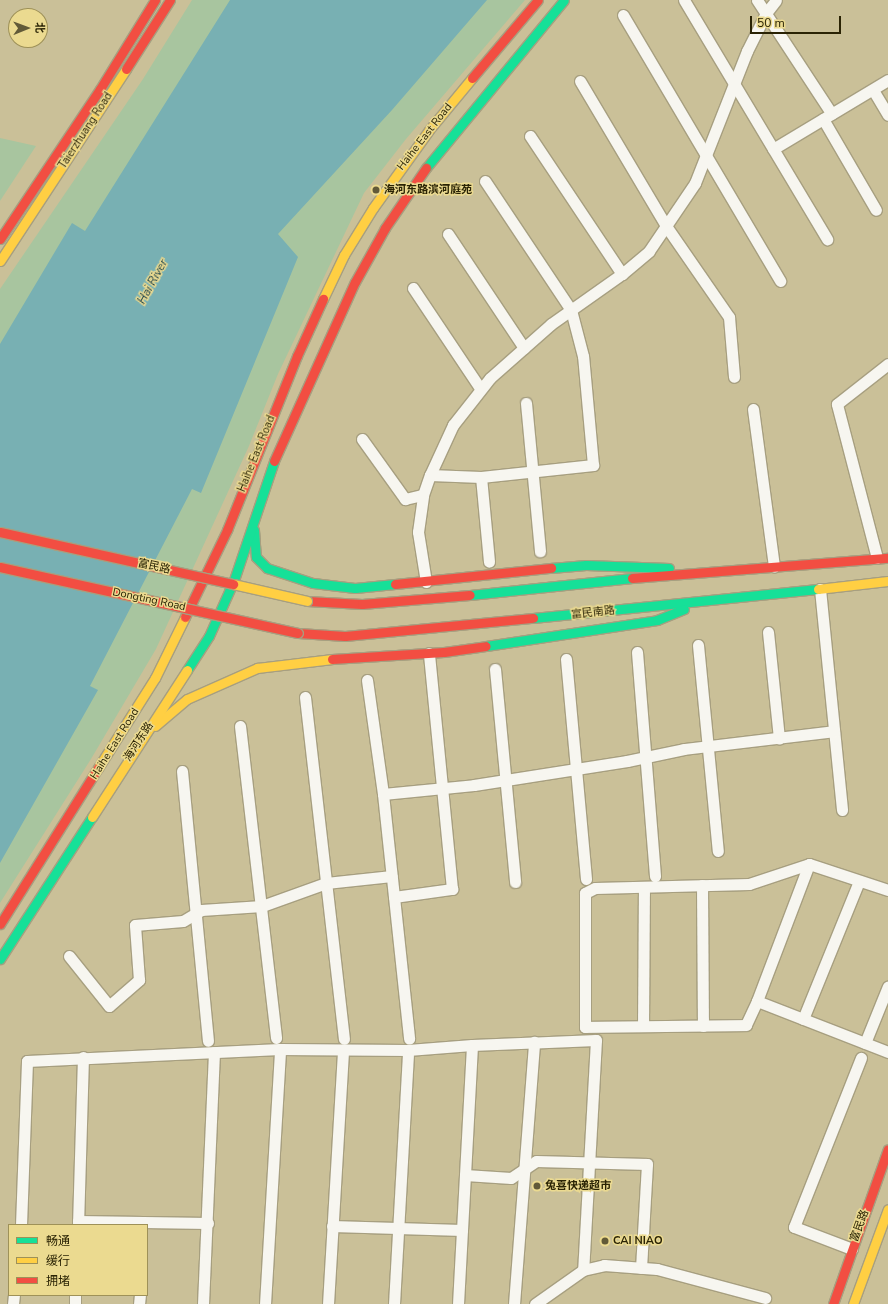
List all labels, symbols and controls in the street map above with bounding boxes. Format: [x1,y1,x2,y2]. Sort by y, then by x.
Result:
north arrow [8,8,48,48]
scale bar [752,8,843,34]
text: 50 m [757,15,785,31]
text: 北 [32,22,47,33]
street label: Taierzhuang Road [56,90,116,172]
street label: Haihe East Road [395,101,455,173]
place label: 海河东路滨河庭苑 [384,183,472,197]
marker: 海河东路滨河庭苑 [371,185,381,195]
water label: Hai River [135,257,171,307]
street label: Haihe East Road [236,414,278,494]
street label: 富民路 [136,557,172,577]
street label: Dongting Road [111,586,187,614]
street label: 富民南路 [570,604,616,622]
street label: Haihe East Road [88,706,142,782]
street label: 海河东路 [121,720,157,764]
place label: 兔喜快递超市 [545,1179,611,1193]
marker: 兔喜快递超市 [532,1181,542,1191]
street label: 富民路 [848,1208,872,1244]
legend [8,1224,148,1296]
text: 畅通 [46,1233,70,1249]
place label: CAI NIAO [613,1234,663,1248]
marker: CAI NIAO [600,1236,610,1246]
text: 缓行 [46,1253,70,1269]
text: 拥堵 [46,1273,70,1289]

